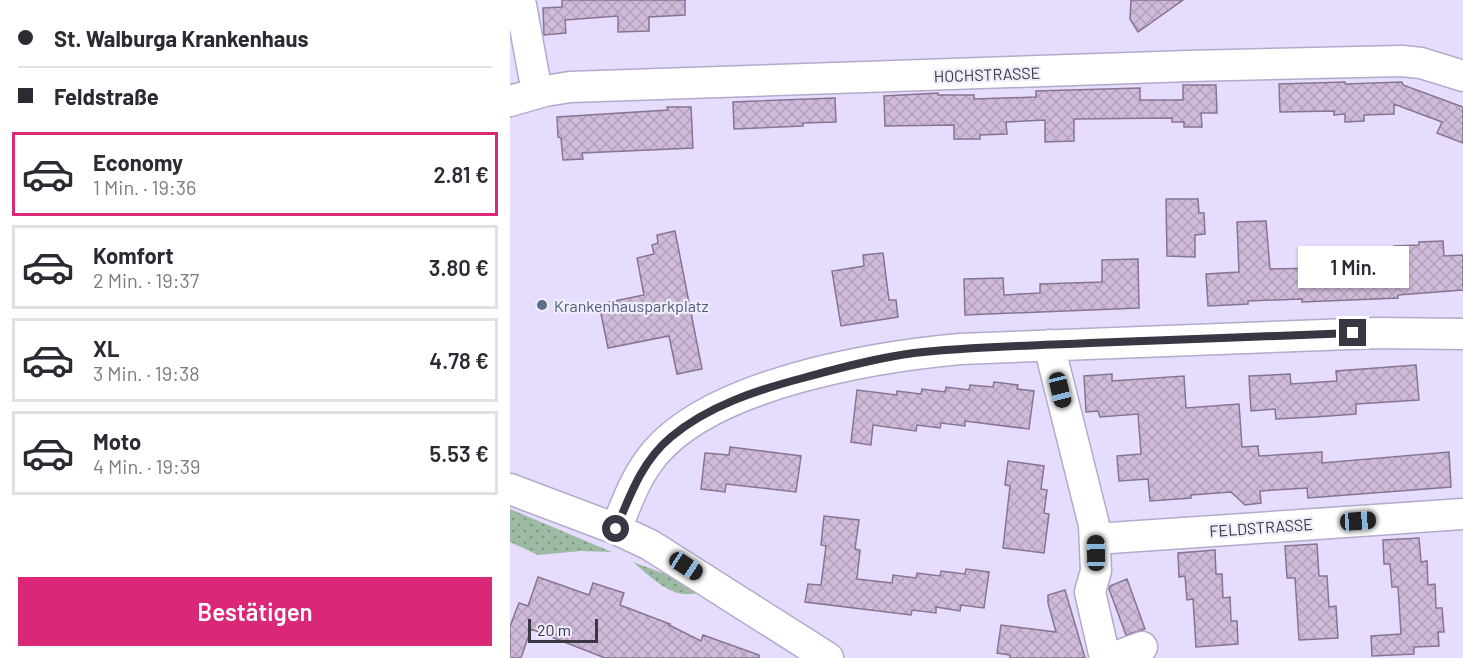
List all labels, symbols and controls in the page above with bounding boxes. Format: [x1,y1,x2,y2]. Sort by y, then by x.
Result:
text: St. Walburga Krankenhaus [54,25,309,51]
street label: HOCHSTRASSE [933,63,1041,85]
text: Feldstraße [54,83,159,109]
icon: car [21,147,75,201]
text: Economy [93,149,183,175]
text: 2.81 € [433,161,489,187]
text: 1 Min. · 19:36 [93,175,196,199]
icon: car [21,240,75,294]
text: Komfort [93,242,174,268]
callout: 1 Min. [1298,246,1408,288]
text: 3.80 € [429,254,489,280]
text: 1 Min. [1330,255,1377,279]
text: 2 Min. · 19:37 [93,268,199,292]
place label: Krankenhausparkplatz [554,296,709,315]
marker: Krankenhausparkplatz [535,298,549,312]
route end [1339,319,1366,346]
icon: car [21,333,75,387]
text: XL [93,335,119,361]
text: 4.78 € [429,347,489,373]
text: 3 Min. · 19:38 [93,361,200,385]
car [1047,370,1073,410]
icon: car [21,426,75,480]
text: Moto [93,428,141,454]
text: 5.53 € [430,440,489,466]
text: 4 Min. · 19:39 [93,454,200,478]
car [1339,511,1377,531]
street label: FELDSTRASSE [1209,514,1313,540]
route start [602,515,629,542]
car [1087,535,1105,571]
car [666,549,706,583]
button: Bestätigen [18,577,492,646]
scale bar [528,616,598,644]
text: 20 m [537,620,571,639]

